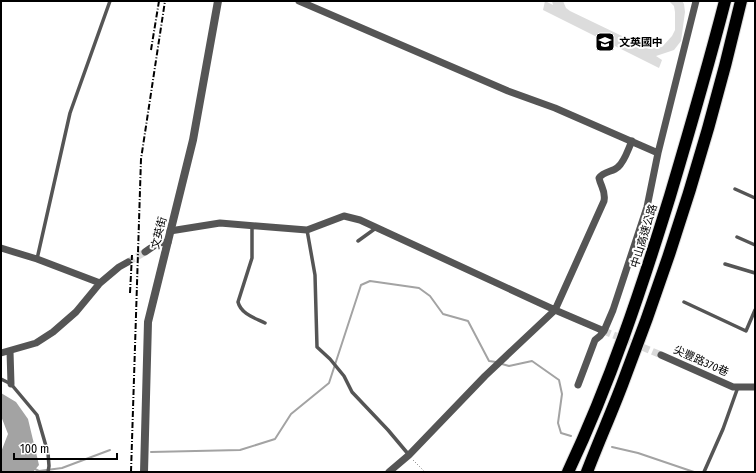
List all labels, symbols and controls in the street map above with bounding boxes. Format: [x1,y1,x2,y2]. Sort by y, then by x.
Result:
school or university icon: 文英國中 [594,31,616,53]
place label: 文英國中 [619,36,663,49]
street label: 中山高速公路 [628,203,660,269]
street label: 文英街 [149,215,169,251]
street label: 尖豐路370巷 [671,343,731,379]
scale bar [14,435,117,461]
text: 100 m [20,442,49,456]

